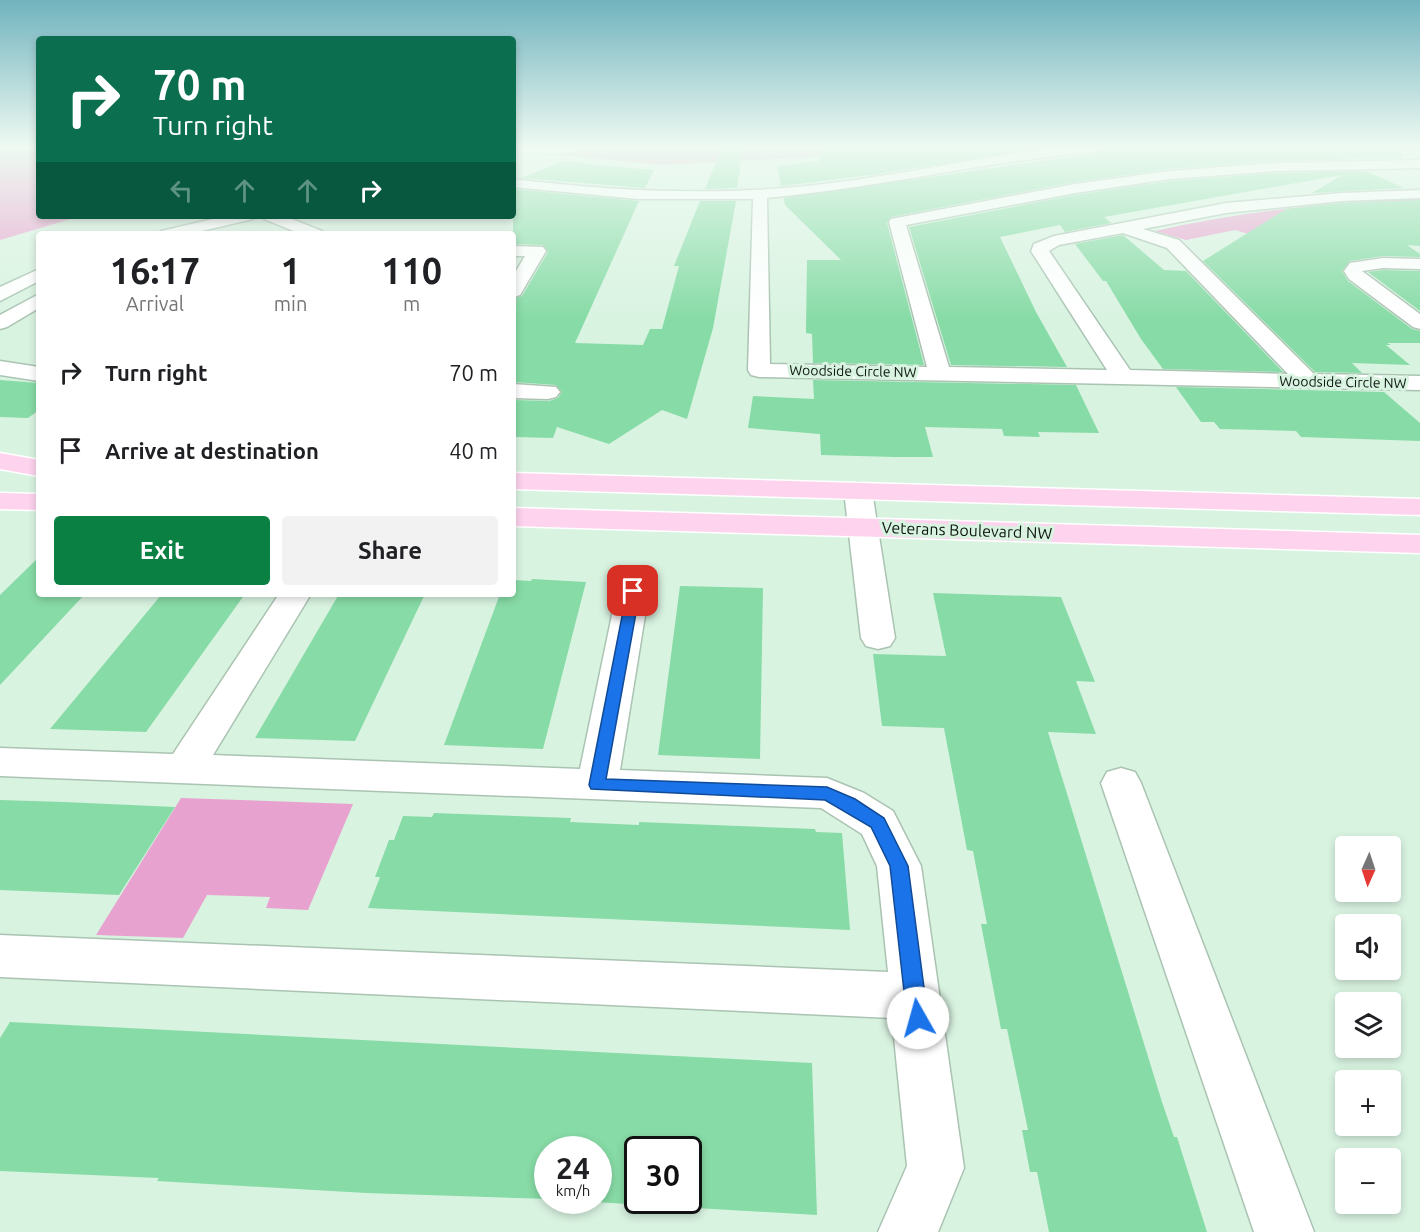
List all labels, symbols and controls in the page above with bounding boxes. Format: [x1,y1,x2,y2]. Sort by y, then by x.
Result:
icon: right [54,60,132,138]
text: 70 m [153,61,247,108]
text: Turn right [153,110,273,140]
icon: left [165,174,198,207]
icon: ahead [228,174,261,207]
icon: ahead [291,174,324,207]
icon: right [354,174,387,207]
text: 16:17 [110,250,200,291]
text: 1 [280,250,301,291]
text: 110 [381,250,442,291]
text: Arrival [126,292,184,315]
text: min [274,292,307,315]
text: m [403,292,420,315]
icon: right [54,356,87,389]
text: Turn right [105,360,207,385]
text: 70 m [449,360,498,385]
street label: Woodside Circle NW [789,362,917,380]
street label: Woodside Circle NW [1279,373,1407,391]
icon: arrive [54,434,87,467]
text: Arrive at destination [105,438,319,463]
text: 40 m [449,438,498,463]
button: Exit [54,516,270,585]
button: Share [282,516,498,585]
street label: Veterans Boulevard NW [881,518,1053,542]
pin [607,565,658,616]
icon: arrive [616,574,649,607]
north arrow [1335,836,1401,902]
map controls [1335,836,1401,1214]
button: sound [1335,914,1401,980]
position arrow [886,986,950,1050]
button: layers [1335,992,1401,1058]
button: + [1335,1070,1401,1136]
speed limit sign: 30 [624,1136,702,1214]
button: − [1335,1148,1401,1214]
text: 24 [556,1151,590,1185]
text: km/h [556,1182,590,1199]

